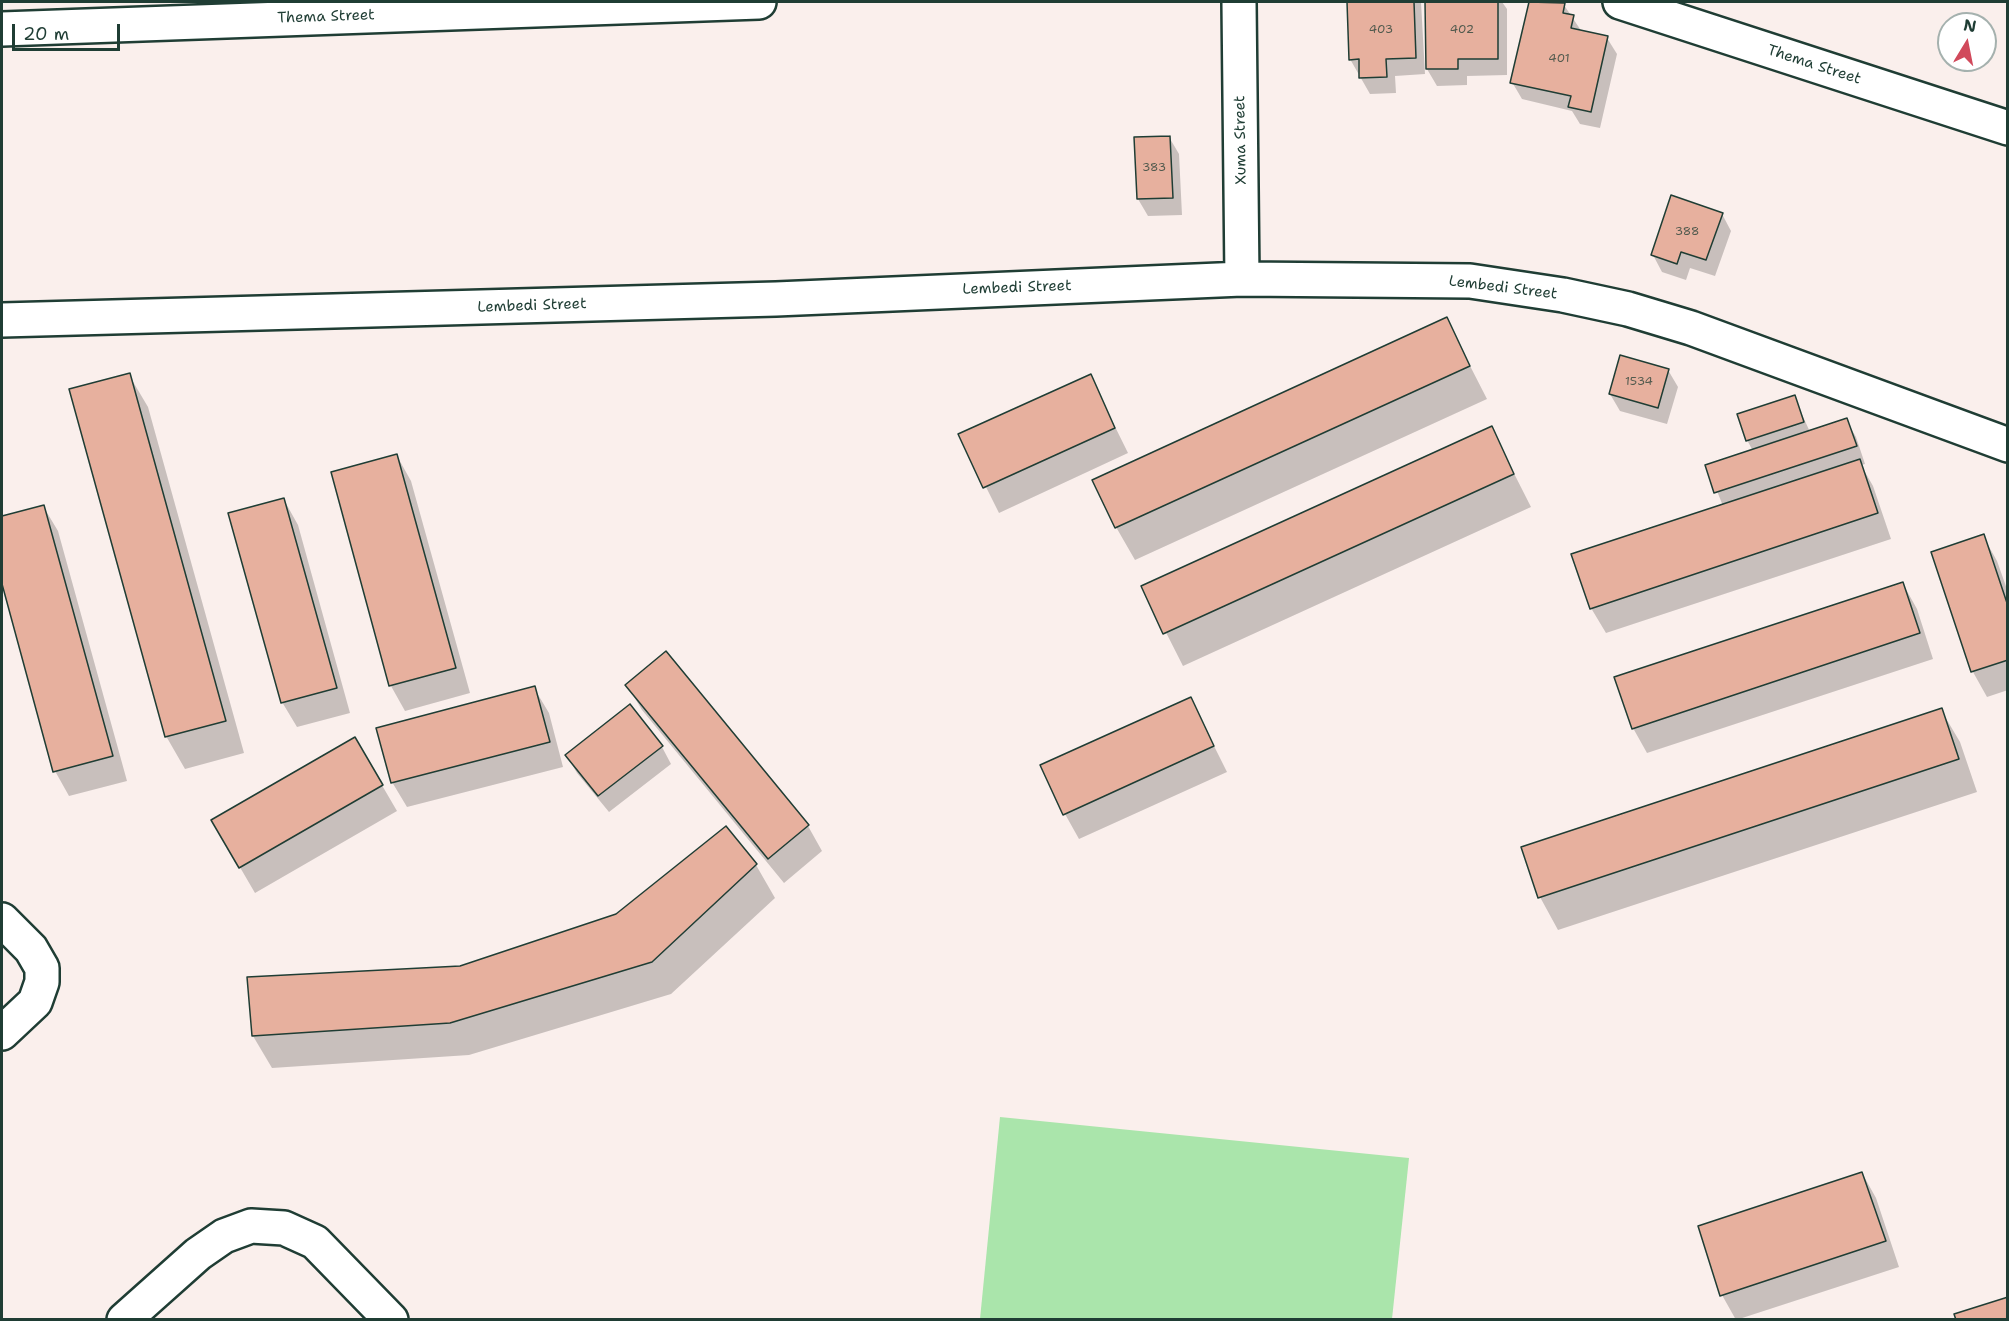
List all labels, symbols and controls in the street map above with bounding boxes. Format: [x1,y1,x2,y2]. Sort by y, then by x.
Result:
street label: Thema Street [277,6,375,28]
scale bar [15,12,123,50]
north arrow [1937,12,1997,72]
text: N [1962,14,1978,37]
text: 20 m [23,22,69,46]
house number: 403 [1369,23,1393,37]
house number: 402 [1450,23,1474,37]
street label: Thema Street [1765,41,1863,89]
house number: 401 [1548,52,1570,66]
street label: Xuma Street [1231,95,1251,185]
house number: 383 [1142,161,1166,175]
house number: 388 [1675,225,1699,239]
street label: Lembedi Street [1448,272,1558,304]
street label: Lembedi Street [962,277,1072,299]
street label: Lembedi Street [477,295,587,317]
house number: 1534 [1625,375,1653,389]

